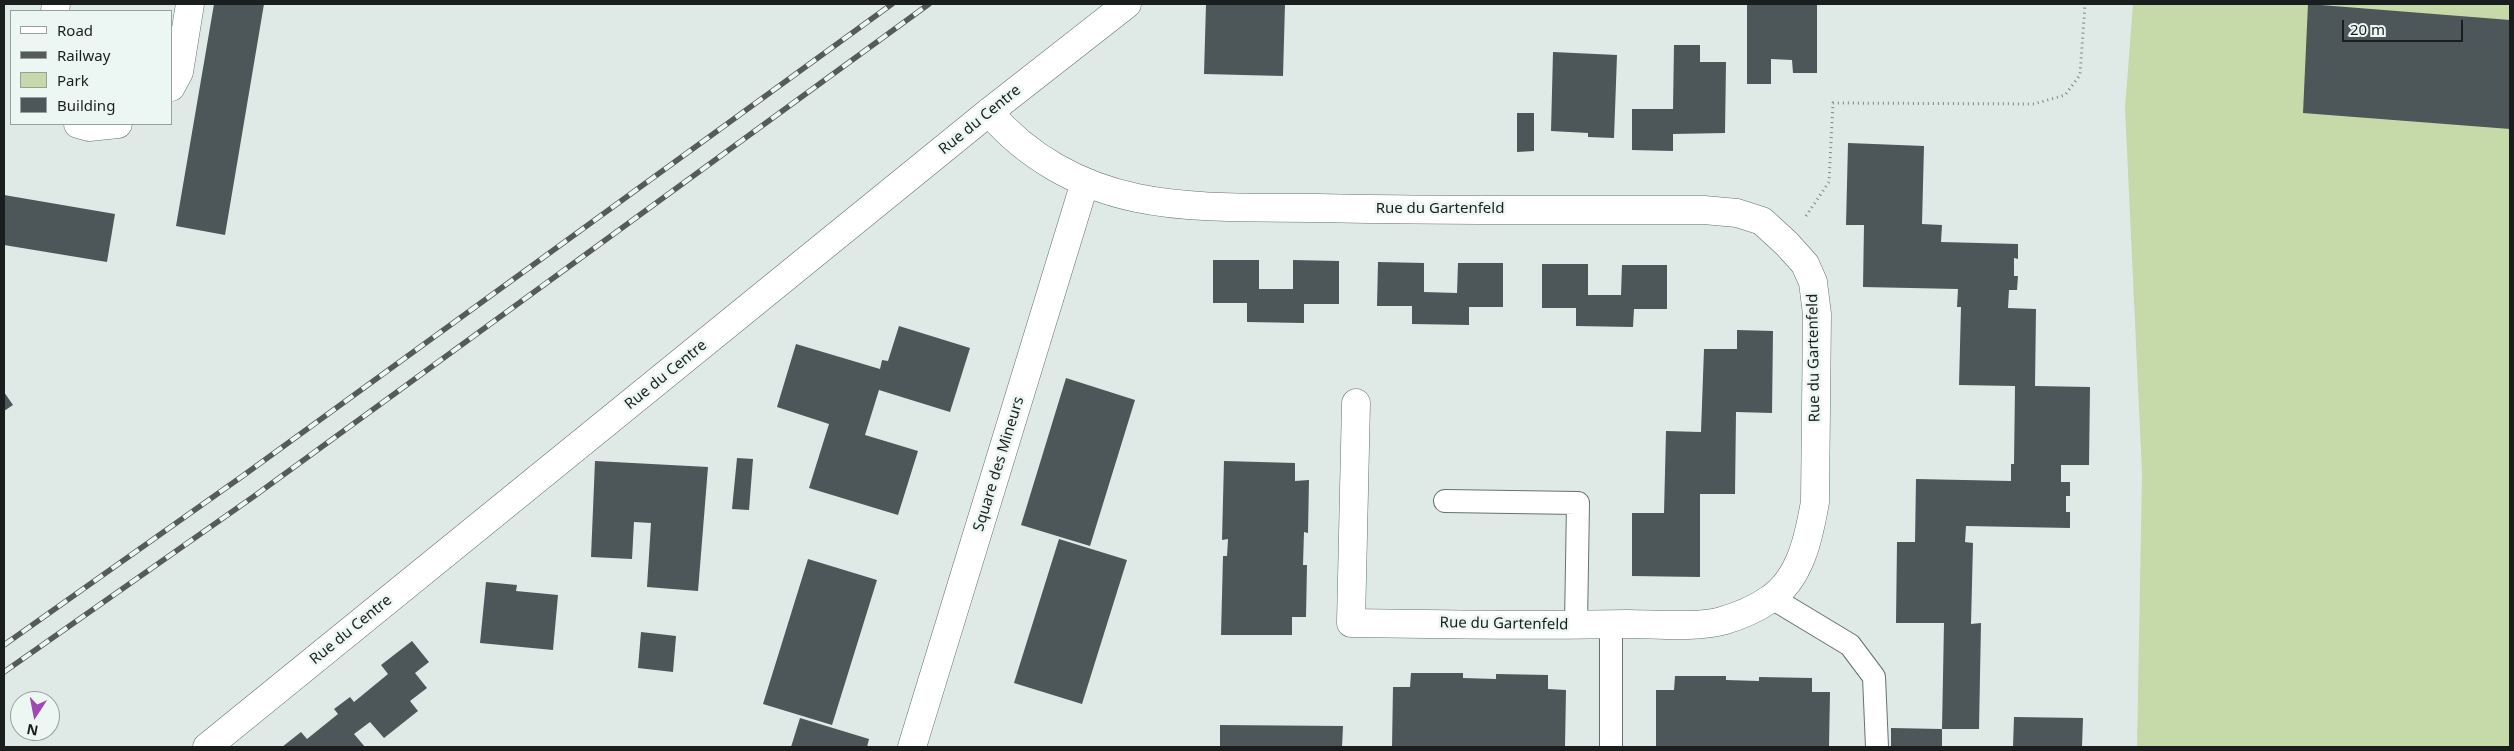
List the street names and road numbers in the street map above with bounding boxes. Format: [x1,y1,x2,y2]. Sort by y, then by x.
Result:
street label: Rue du Centre [935,81,1025,159]
street label: Rue du Gartenfeld [1376,200,1504,218]
street label: Rue du Gartenfeld [1804,293,1824,423]
street label: Rue du Centre [621,336,711,414]
street label: Square des Mineurs [970,394,1028,534]
street label: Rue du Centre [306,591,396,669]
street label: Rue du Gartenfeld [1439,614,1569,634]

